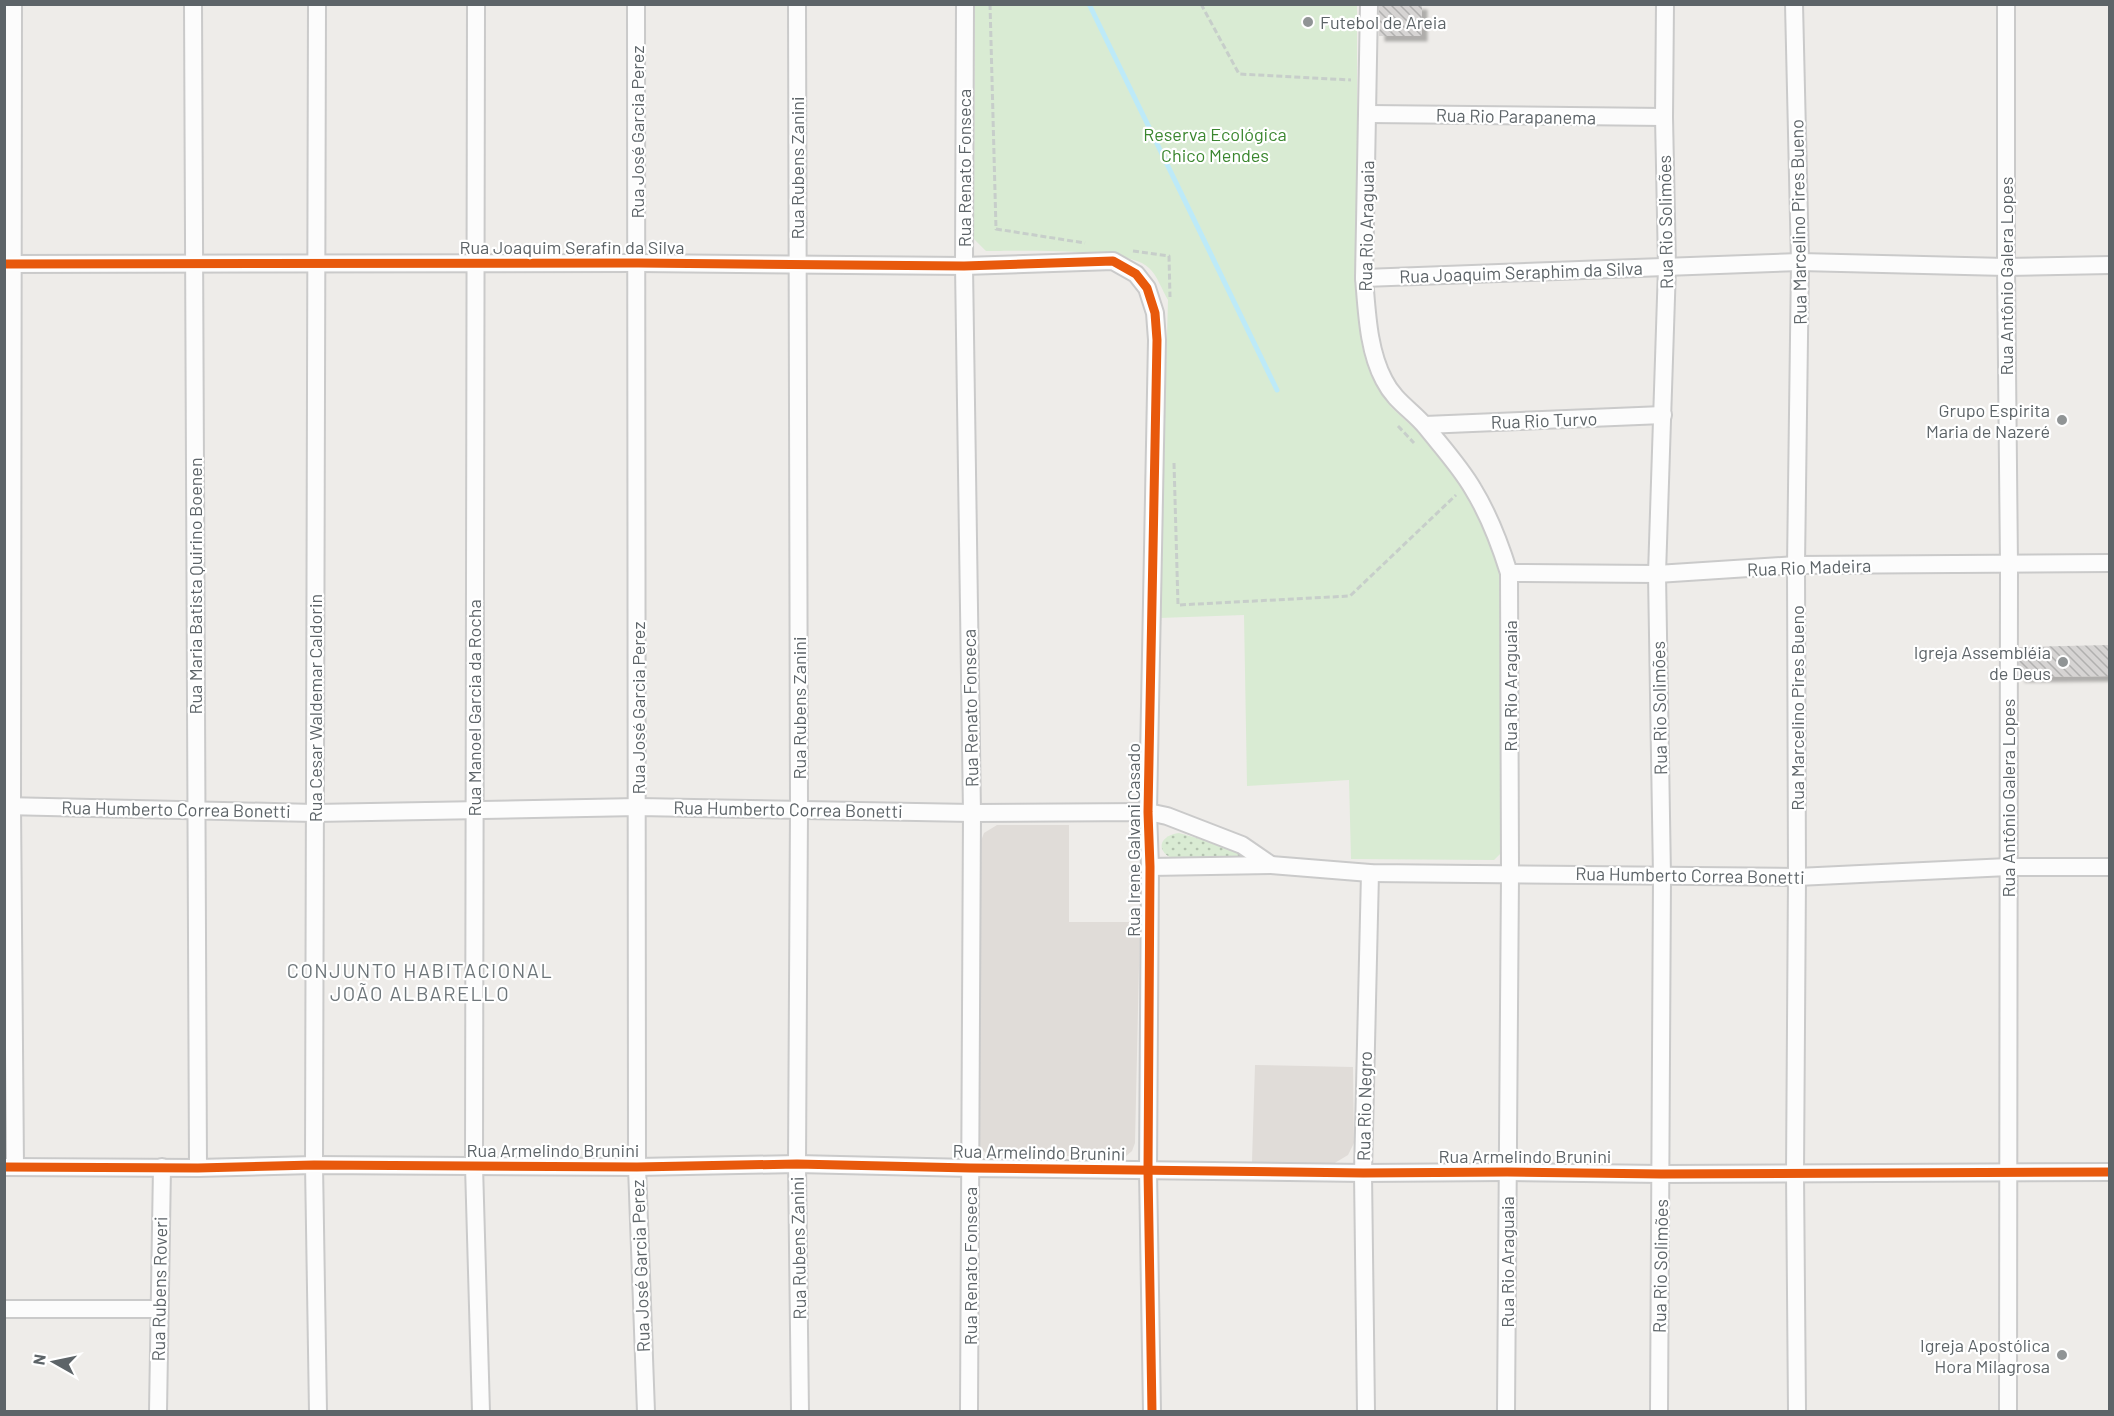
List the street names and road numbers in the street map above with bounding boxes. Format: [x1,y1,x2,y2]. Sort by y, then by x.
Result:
street label: Rua José Garcia Perez [626,46,648,218]
street label: Rua Renato Fonseca [953,89,975,247]
street label: Rua Rubens Zanini [786,96,808,240]
street label: Rua Rio Parapanema [1436,104,1596,128]
street label: Rua Marcelino Pires Bueno [1785,119,1811,325]
street label: Rua Rio Solimões [1653,155,1677,289]
street label: Rua Rio Araguaia [1354,160,1378,292]
street label: Rua Antônio Galera Lopes [1995,177,2017,375]
street label: Rua Joaquim Serafin da Silva [459,236,685,258]
street label: Rua Joaquim Seraphim da Silva [1399,257,1643,287]
street label: Rua Rio Turvo [1490,407,1598,433]
street label: Rua Maria Batista Quirino Boenen [184,457,206,715]
street label: Rua Rio Madeira [1747,554,1871,580]
street label: Rua Cesar Waldemar Caldorin [304,594,326,822]
street label: Rua Manoel Garcia da Rocha [463,599,485,817]
street label: Rua Marcelino Pires Bueno [1786,605,1808,811]
street label: Rua Rio Araguaia [1499,620,1521,752]
street label: Rua José Garcia Perez [627,622,649,794]
street label: Rua Renato Fonseca [958,629,982,787]
street label: Rua Rubens Zanini [788,636,810,780]
street label: Rua Rio Solimões [1647,641,1671,775]
street label: Rua Antônio Galera Lopes [1997,699,2019,897]
street label: Rua Irene Galvani Casado [1122,743,1144,937]
street label: Rua Humberto Correa Bonetti [61,796,291,822]
street label: Rua Humberto Correa Bonetti [673,796,903,822]
street label: Rua Humberto Correa Bonetti [1575,862,1805,888]
street label: Rua Rio Negro [1352,1051,1376,1161]
street label: Rua Armelindo Brunini [467,1139,639,1161]
street label: Rua Armelindo Brunini [952,1139,1126,1165]
street label: Rua Armelindo Brunini [1439,1145,1611,1167]
street label: Rua Rubens Zanini [786,1176,810,1320]
street label: Rua José Garcia Perez [626,1179,654,1353]
street label: Rua Renato Fonseca [959,1187,981,1345]
street label: Rua Rio Araguaia [1496,1196,1518,1328]
street label: Rua Rio Solimões [1648,1199,1672,1333]
street label: Rua Rubens Roveri [147,1216,171,1362]

